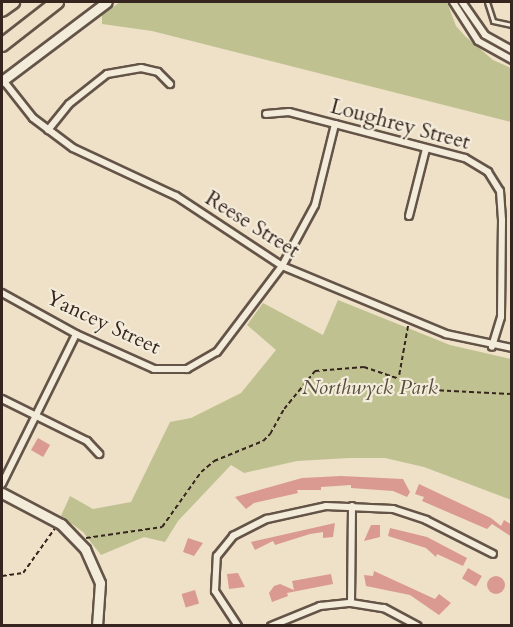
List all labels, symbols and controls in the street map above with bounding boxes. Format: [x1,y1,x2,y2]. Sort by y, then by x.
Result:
street label: Loughrey Street [328,94,472,156]
street label: Reese Street [200,186,304,264]
street label: Yancey Street [42,286,164,360]
park label: Northwyck Park [302,375,438,401]

